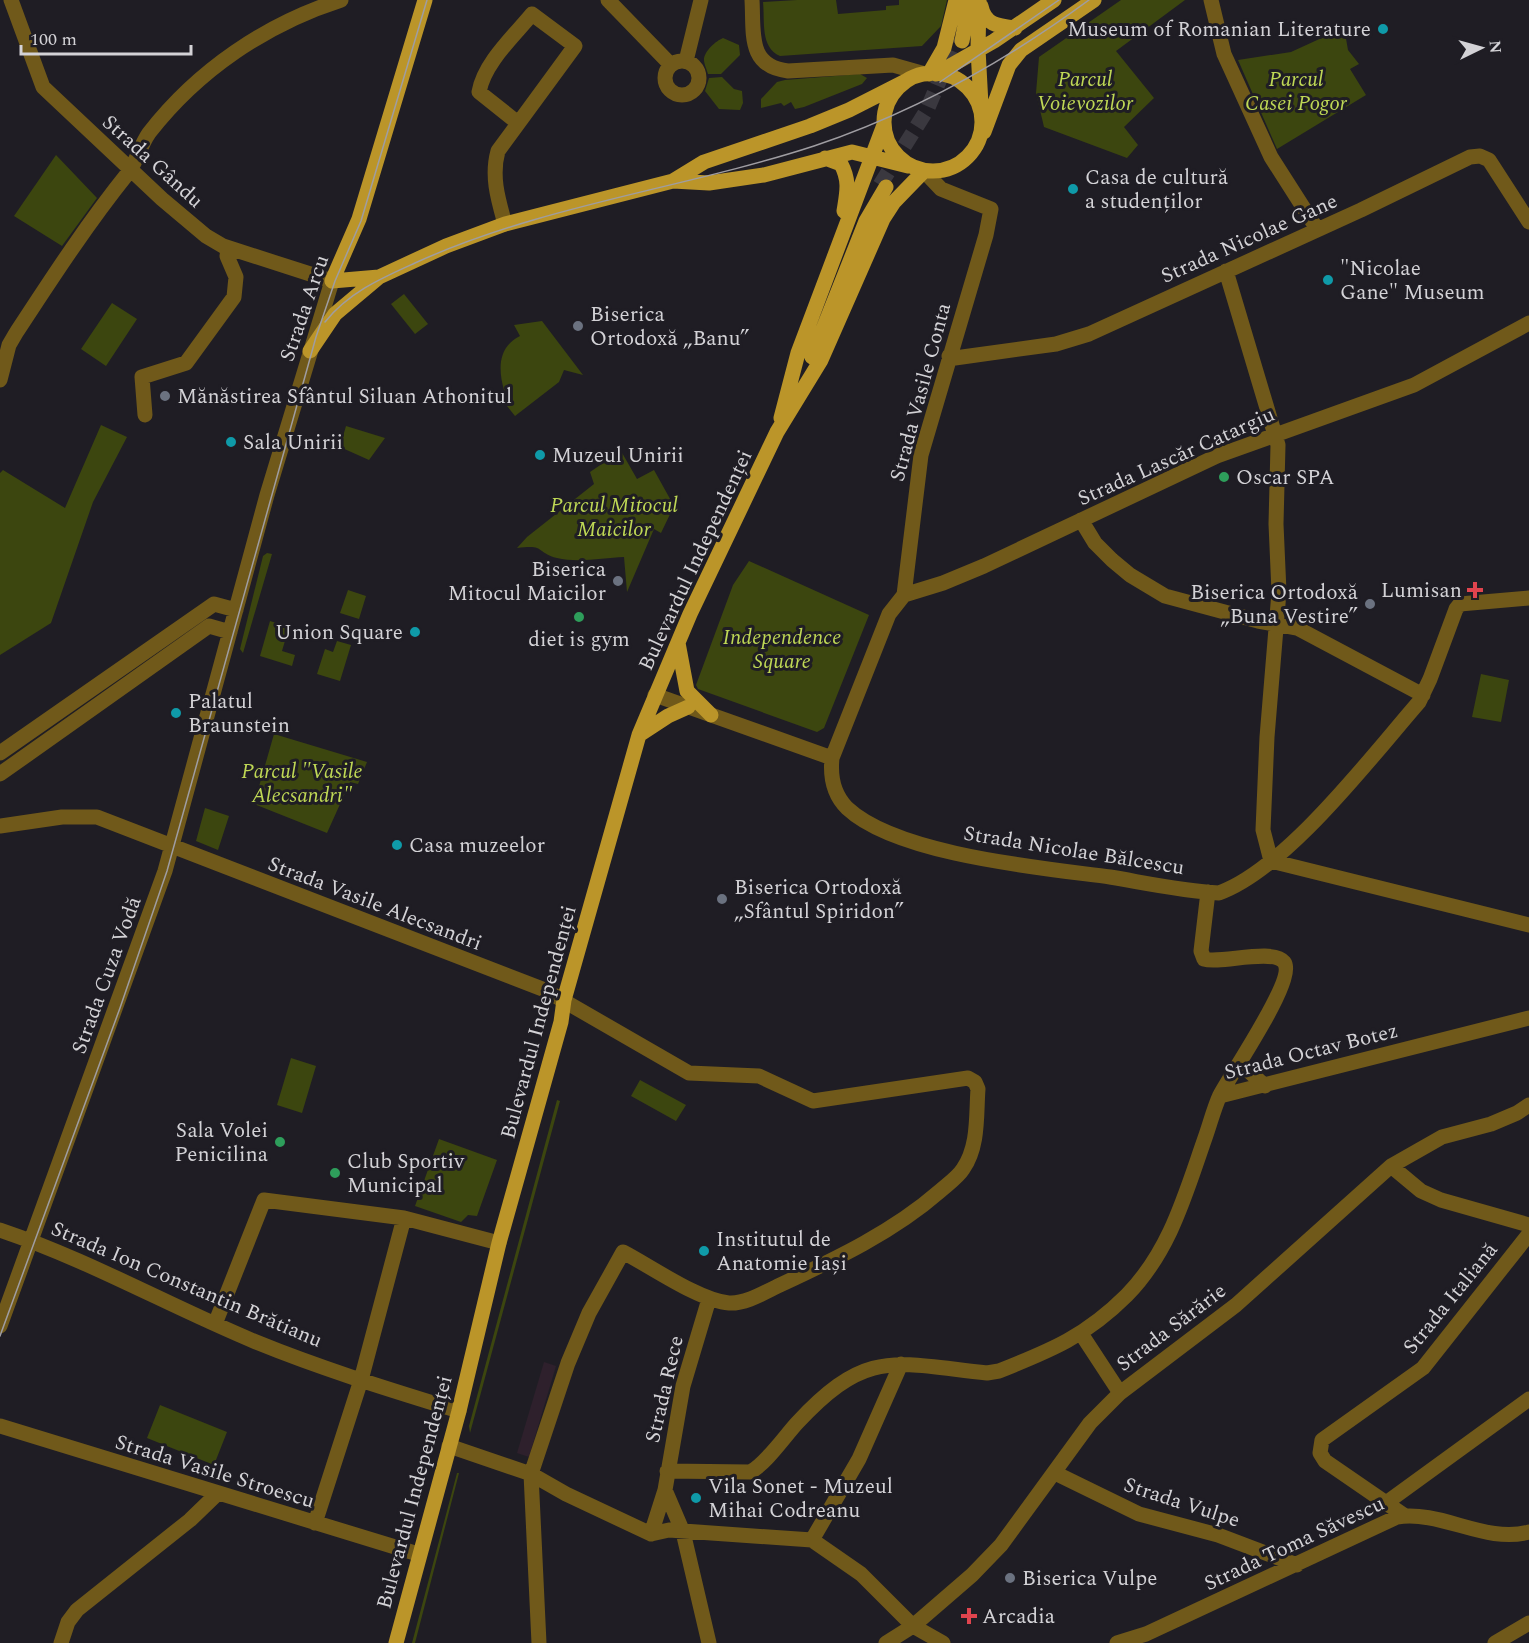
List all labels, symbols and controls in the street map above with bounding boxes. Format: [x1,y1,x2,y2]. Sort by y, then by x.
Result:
place label: Museum of Romanian Literature [1067,14,1371,46]
scale bar [21,18,190,56]
north arrow [1451,18,1511,78]
marker: Museum of Romanian Literature [1376,22,1390,36]
text: 100 m [30,26,77,53]
text: N [1482,39,1507,54]
park label: Parcul Voievozilor [1037,64,1134,120]
park label: Parcul Casei Pogor [1245,64,1348,120]
street label: Strada Gându [94,107,210,216]
place label: Casa de cultură a studenților [1085,162,1229,218]
marker: Casa de cultură a studenților [1066,182,1080,196]
street label: Strada Nicolae Gane [1156,186,1343,292]
street label: Strada Arcu [272,250,338,366]
place label: "Nicolae Gane" Museum [1340,253,1484,309]
marker: "Nicolae Gane" Museum [1321,273,1335,287]
place label: Biserica Ortodoxă „Banu” [590,299,750,355]
street label: Strada Vasile Conta [882,299,960,485]
marker: Biserica Ortodoxă „Banu” [571,319,585,333]
place label: Mănăstirea Sfântul Siluan Athonitul [177,381,512,413]
marker: Mănăstirea Sfântul Siluan Athonitul [158,389,172,403]
street label: Strada Lascăr Catargiu [1073,399,1280,515]
place label: Sala Unirii [243,427,343,459]
marker: Sala Unirii [224,435,238,449]
place label: Muzeul Unirii [552,440,684,472]
street label: Bulevardul Independenței [631,445,761,676]
marker: Muzeul Unirii [533,448,547,462]
place label: Oscar SPA [1236,462,1335,494]
marker: Oscar SPA [1217,470,1231,484]
park label: Parcul Mitocul Maicilor [550,490,678,546]
place label: Biserica Mitocul Maicilor [448,554,607,610]
marker: Biserica Mitocul Maicilor [611,574,625,588]
place label: Lumisan [1381,575,1462,607]
place label: Biserica Ortodoxă „Buna Vestire” [1190,577,1359,633]
marker: Lumisan [1466,581,1484,599]
marker: Biserica Ortodoxă „Buna Vestire” [1363,597,1377,611]
marker: diet is gym [572,610,586,624]
place label: Union Square [275,617,403,649]
park label: Independence Square [723,622,841,678]
place label: diet is gym [528,624,630,656]
marker: Union Square [408,625,422,639]
place label: Palatul Braunstein [188,686,290,742]
marker: Palatul Braunstein [169,706,183,720]
park label: Parcul "Vasile Alecsandri" [241,756,363,812]
street label: Strada Nicolae Bălcescu [961,818,1187,884]
place label: Casa muzeelor [409,830,545,862]
marker: Casa muzeelor [390,838,404,852]
street label: Strada Vasile Alecsandri [263,848,486,960]
place label: Biserica Ortodoxă „Sfântul Spiridon” [734,872,904,928]
street label: Strada Cuza Vodă [64,891,151,1059]
marker: Biserica Ortodoxă „Sfântul Spiridon” [715,892,729,906]
street label: Bulevardul Independenței [492,902,586,1143]
street label: Strada Octav Botez [1221,1015,1402,1089]
place label: Sala Volei Penicilina [174,1115,269,1171]
marker: Sala Volei Penicilina [273,1135,287,1149]
place label: Club Sportiv Municipal [347,1146,465,1202]
marker: Club Sportiv Municipal [328,1166,342,1180]
street label: Strada Ion Constantin Brătianu [46,1213,327,1357]
place label: Institutul de Anatomie Iași [716,1224,847,1280]
street label: Strada Italiană [1395,1235,1507,1362]
marker: Institutul de Anatomie Iași [697,1244,711,1258]
street label: Strada Sărărie [1110,1276,1233,1380]
street label: Strada Rece [637,1332,693,1446]
street label: Bulevardul Independenței [368,1372,462,1613]
street label: Strada Vasile Stroescu [111,1426,319,1518]
street label: Strada Vulpe [1120,1469,1244,1537]
place label: Vila Sonet - Muzeul Mihai Codreanu [708,1471,893,1527]
street label: Strada Toma Săvescu [1199,1488,1390,1600]
marker: Vila Sonet - Muzeul Mihai Codreanu [689,1491,703,1505]
place label: Biserica Vulpe [1022,1563,1157,1595]
marker: Biserica Vulpe [1003,1571,1017,1585]
place label: Arcadia [982,1601,1056,1633]
marker: Arcadia [960,1607,978,1625]

